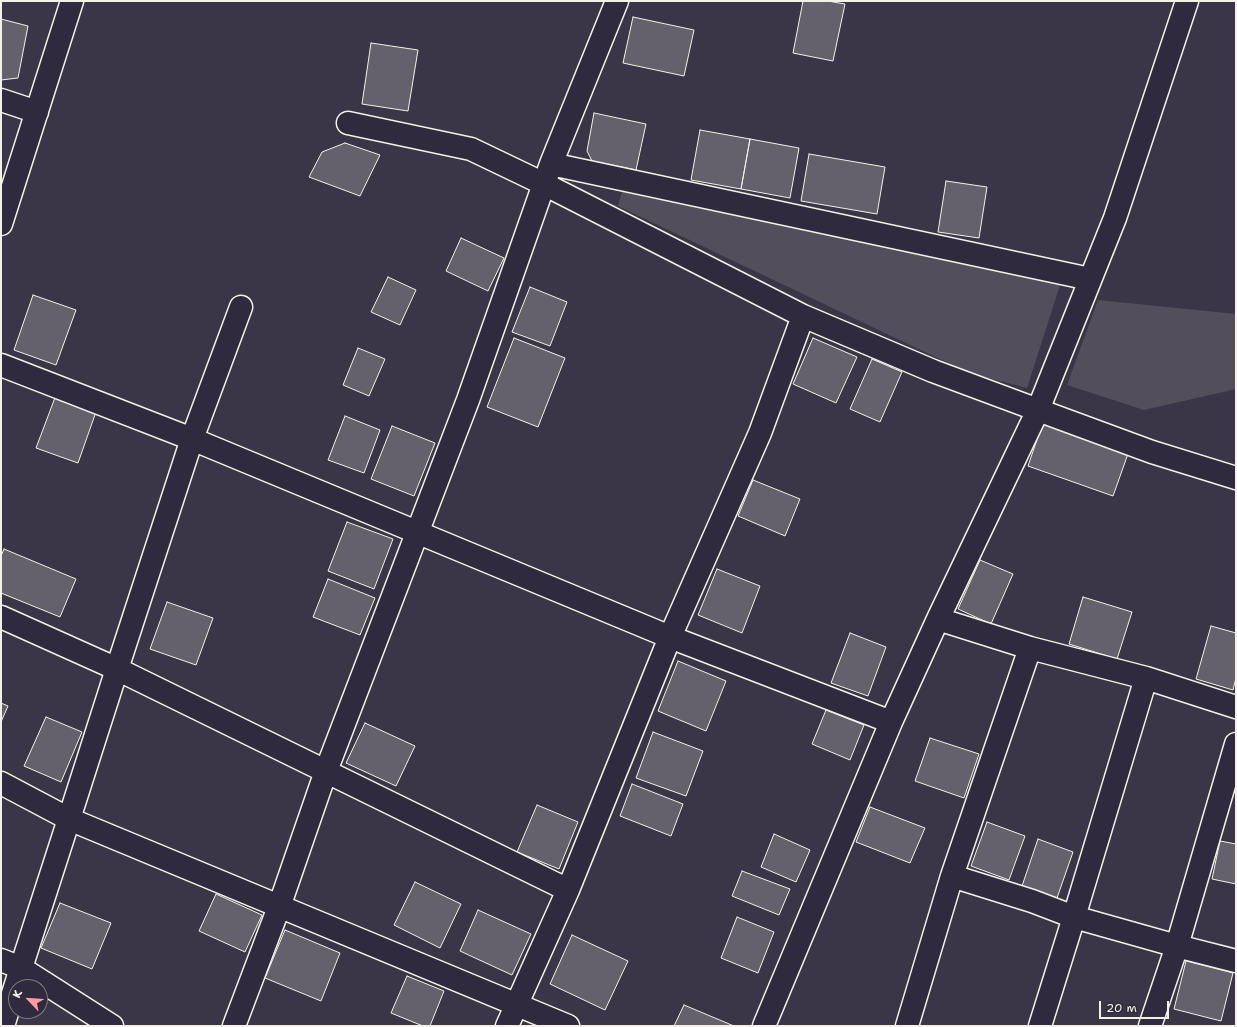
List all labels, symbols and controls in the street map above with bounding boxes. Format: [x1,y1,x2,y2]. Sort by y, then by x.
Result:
north arrow [8,979,48,1019]
text: K [9,988,26,1001]
scale bar [1101,993,1171,1019]
text: 20 m [1106,1000,1137,1016]

